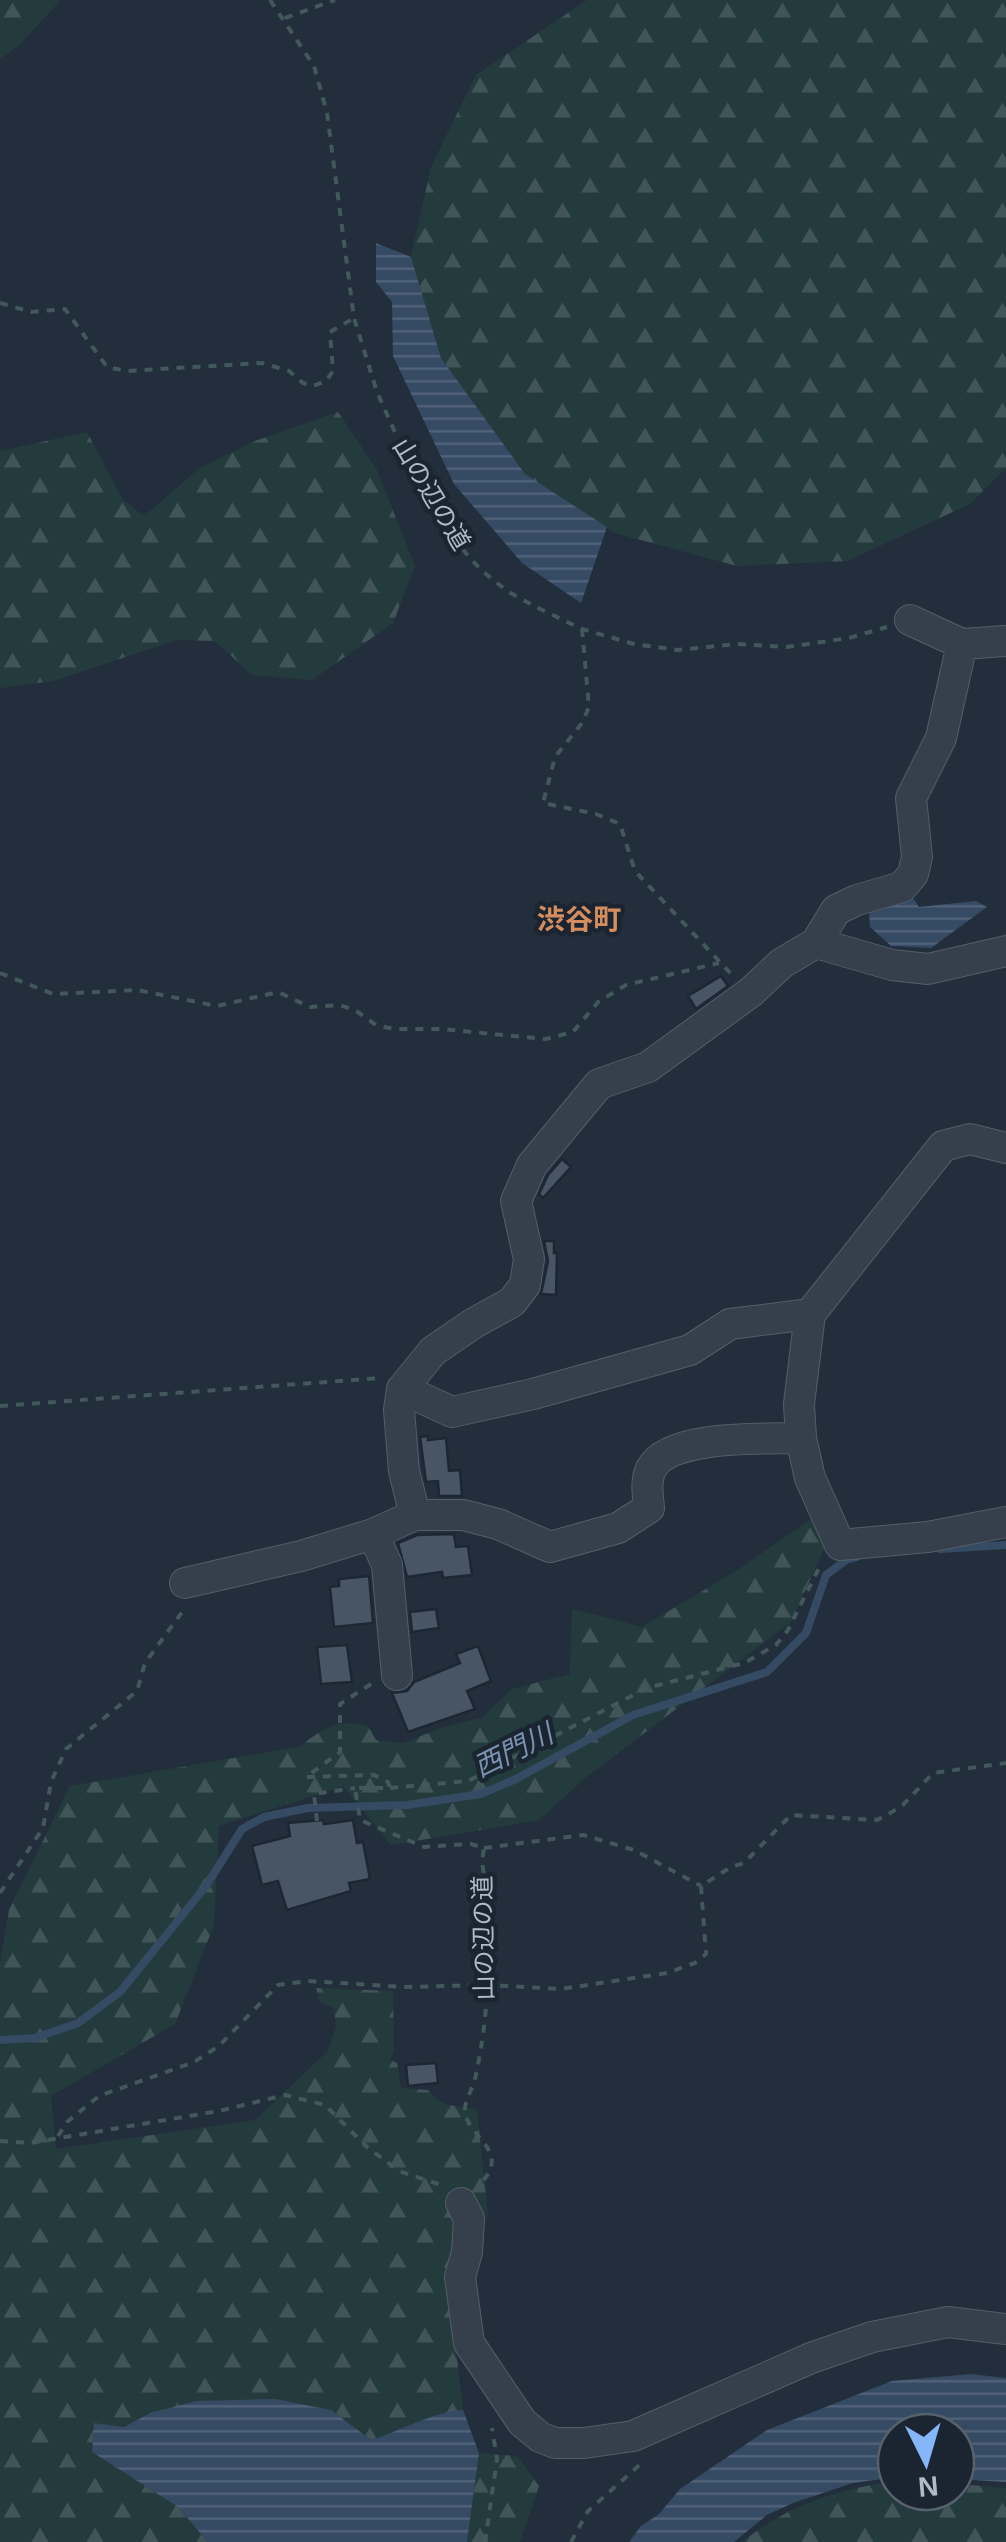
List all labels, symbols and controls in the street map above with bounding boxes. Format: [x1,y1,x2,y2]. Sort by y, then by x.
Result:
street label: 山の辺の道 [388,433,476,555]
district label: 渋谷町 [537,904,621,935]
water label: 西門川 [469,1717,560,1783]
street label: 山の辺の道 [468,1875,498,2001]
north arrow [876,2412,976,2512]
text: N [917,2470,940,2503]

